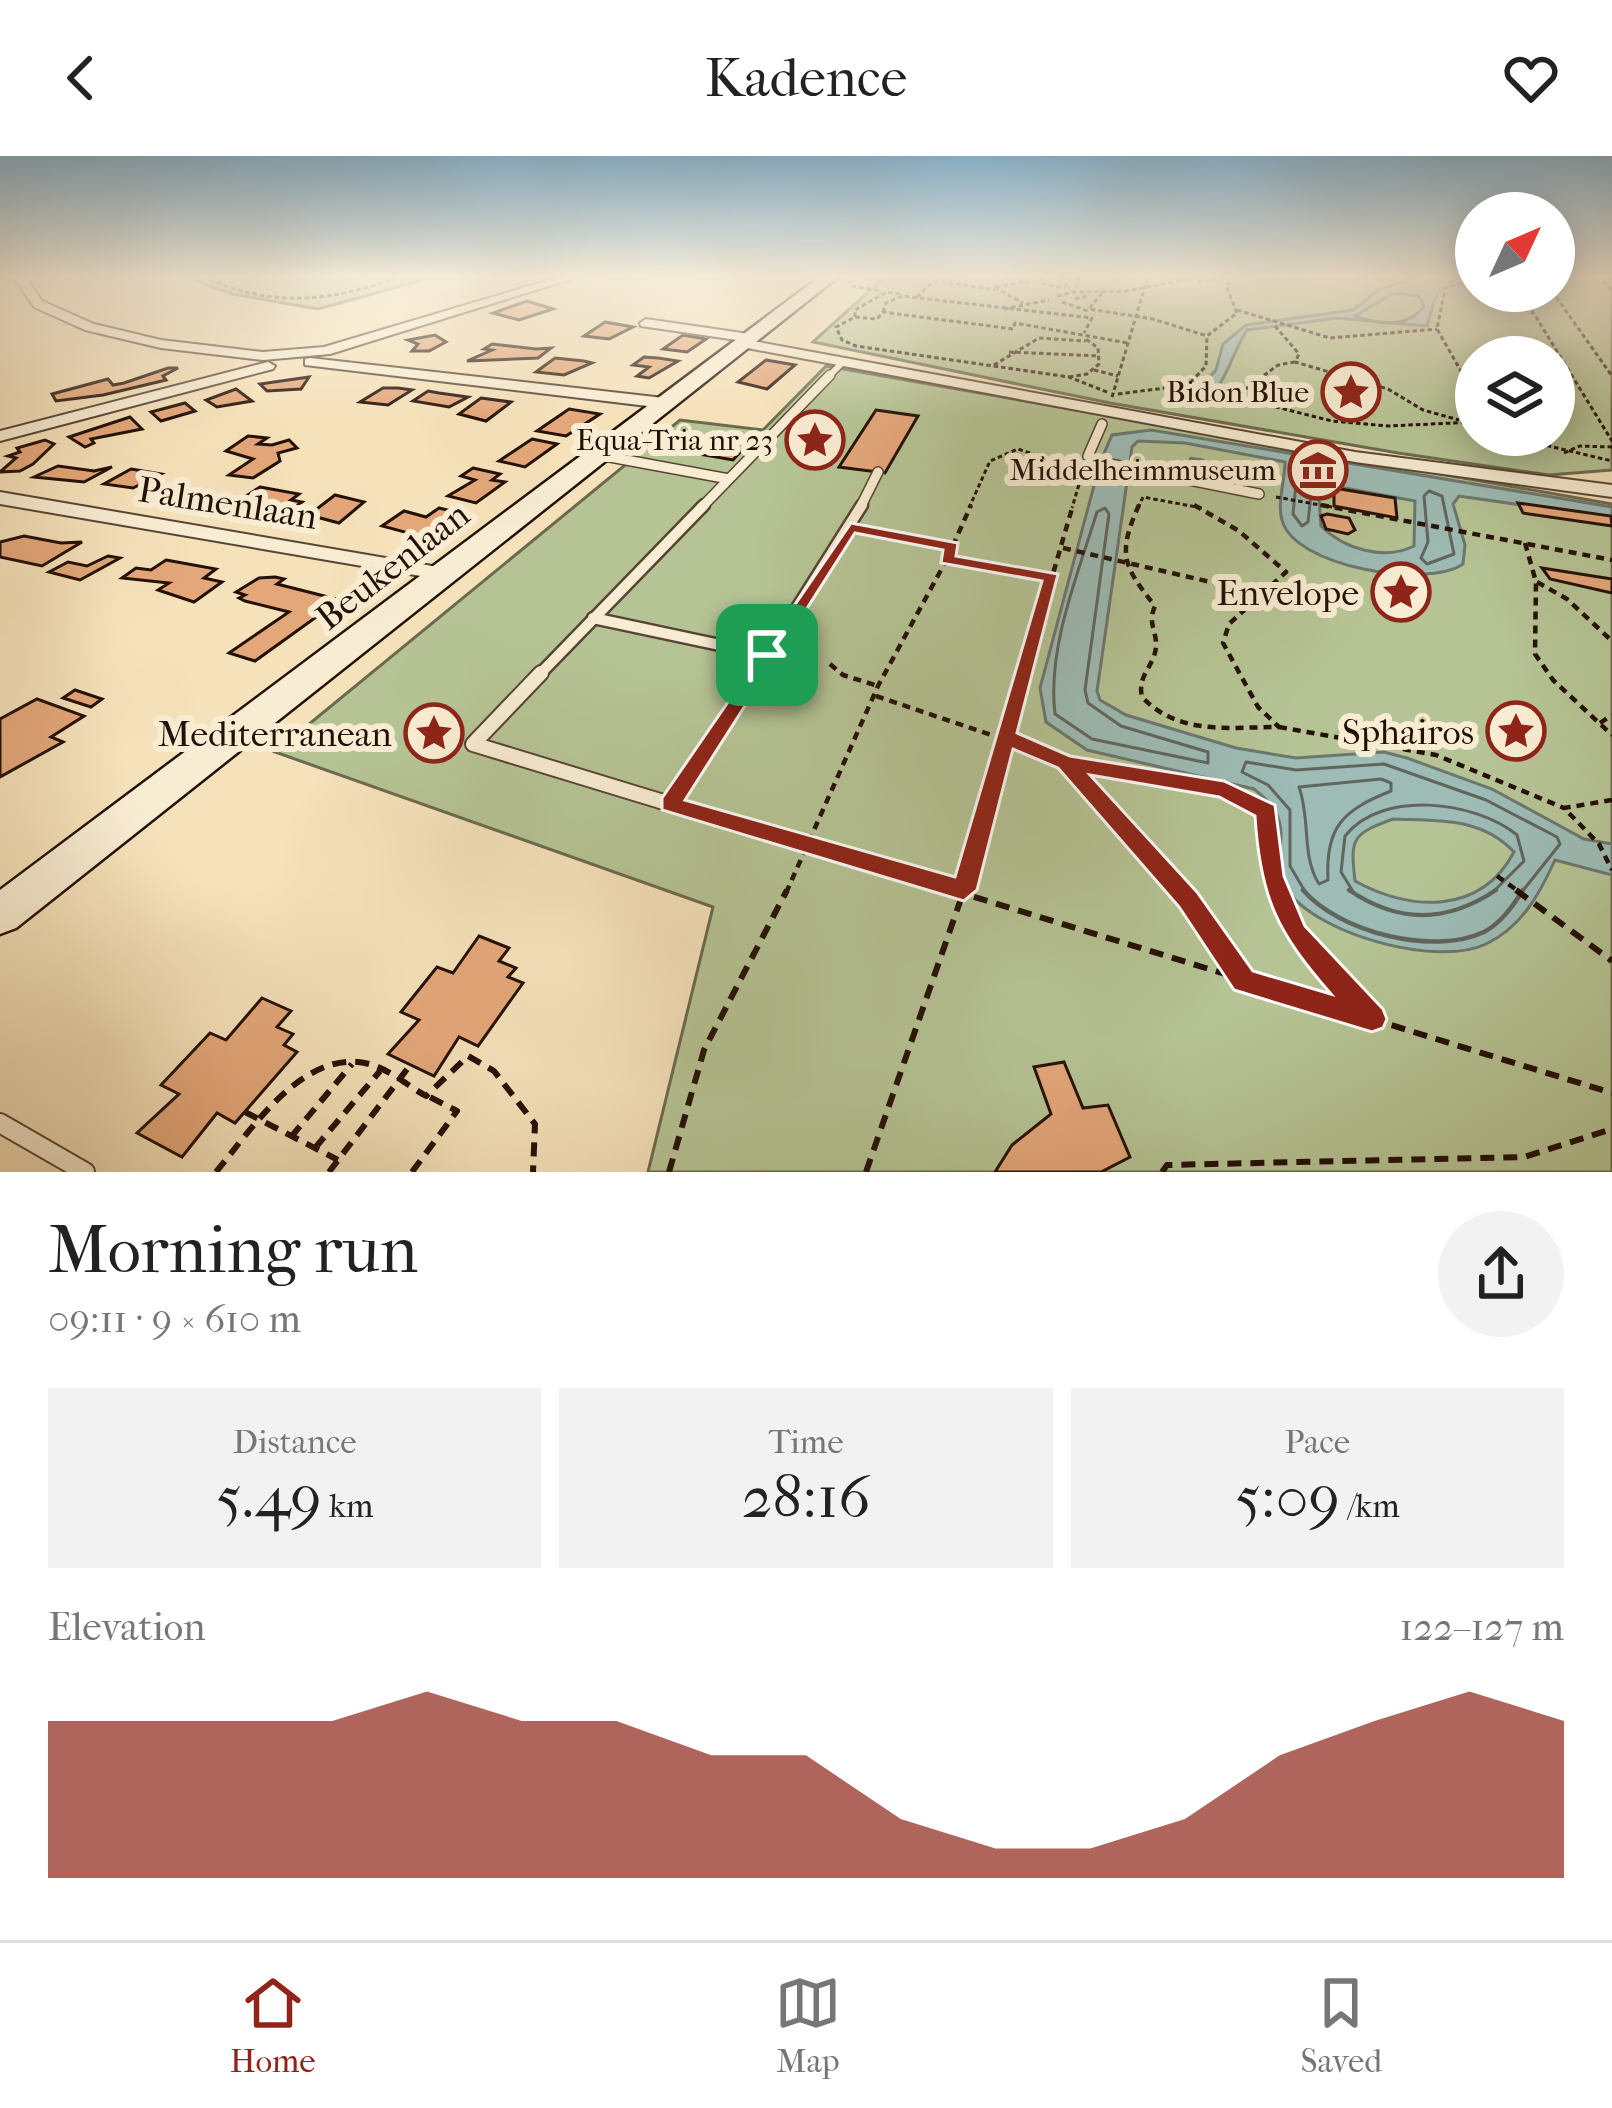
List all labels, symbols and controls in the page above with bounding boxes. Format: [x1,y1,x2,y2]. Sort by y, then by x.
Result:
icon: back [48,45,114,111]
icon: heart [1498,45,1564,111]
text: Kadence [705,47,907,110]
north arrow [1455,192,1575,312]
map controls [1455,192,1575,456]
button: layers [1455,336,1575,456]
place icon: Bidon Blue [1320,361,1382,423]
place label: Bidon Blue [1166,375,1309,410]
place icon: Equa-Tria nr 23 [784,409,846,471]
place label: Equa-Tria nr 23 [576,423,773,458]
museum icon: Middelheimmuseum [1287,439,1349,501]
place label: Middelheimmuseum [1009,453,1276,488]
street label: Palmenlaan [135,468,320,538]
street label: Beukenlaan [308,493,477,638]
place icon: Envelope [1370,561,1432,623]
place label: Envelope [1217,572,1359,614]
pin [716,604,818,706]
icon: arrive [734,622,800,688]
place icon: Sphairos [1485,700,1547,762]
place icon: Mediterranean [403,702,465,764]
place label: Sphairos [1342,711,1474,753]
place label: Mediterranean [158,713,392,755]
button: share [1438,1211,1564,1337]
text: Morning run [48,1212,418,1289]
text: 09:11 · 9 × 610 m [48,1296,301,1342]
text: Distance [233,1423,357,1462]
text: Time [768,1423,843,1462]
text: Pace [1284,1423,1350,1462]
text: 5.49 [216,1462,322,1533]
text: 28:16 [741,1462,871,1533]
text: 5:09 [1235,1462,1340,1533]
text: km [322,1487,373,1526]
text: /km [1340,1487,1400,1526]
text: Elevation [48,1604,206,1650]
text: 122–127 m [1399,1604,1564,1650]
tab: Home [230,1970,316,2081]
tab: Map [775,1970,841,2081]
tab: Saved [1300,1970,1382,2081]

